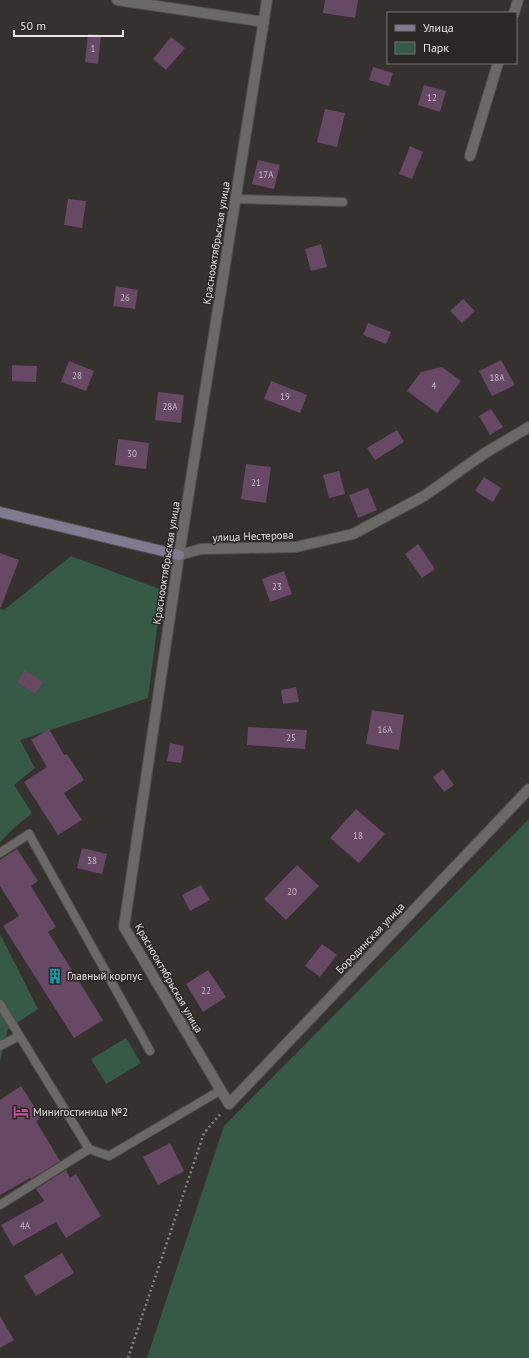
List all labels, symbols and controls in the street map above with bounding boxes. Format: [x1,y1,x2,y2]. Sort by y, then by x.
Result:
scale bar [14,12,123,38]
legend [387,12,517,64]
text: 50 m [20,18,46,33]
text: Улица [423,20,454,35]
text: Парк [423,40,449,55]
house number: 1 [91,43,96,54]
house number: 12 [427,92,437,103]
house number: 17А [258,169,274,180]
street label: Краснооктябрьская улица [199,180,233,306]
house number: 26 [120,292,130,303]
house number: 28 [72,370,82,381]
house number: 18А [489,372,505,383]
house number: 4 [432,380,437,391]
house number: 19 [280,391,290,402]
house number: 28А [162,401,178,412]
house number: 30 [127,448,137,459]
house number: 21 [251,477,261,488]
street label: Краснооктябрьская улица [149,500,183,626]
street label: улица Нестерова [212,528,294,544]
house number: 23 [272,581,282,592]
house number: 16А [377,724,393,735]
house number: 25 [286,732,296,743]
house number: 18 [353,830,363,841]
house number: 38 [87,855,97,866]
house number: 20 [287,886,297,897]
street label: Бородинская улица [333,900,407,976]
street label: Краснооктябрьская улица [132,921,206,1035]
building icon: Главный корпус [46,967,64,985]
place label: Главный корпус [67,969,142,983]
house number: 22 [201,985,211,996]
hotel icon: Минигостиница №2 [12,1103,30,1121]
place label: Минигостиница №2 [33,1105,128,1119]
house number: 4А [20,1220,31,1231]

